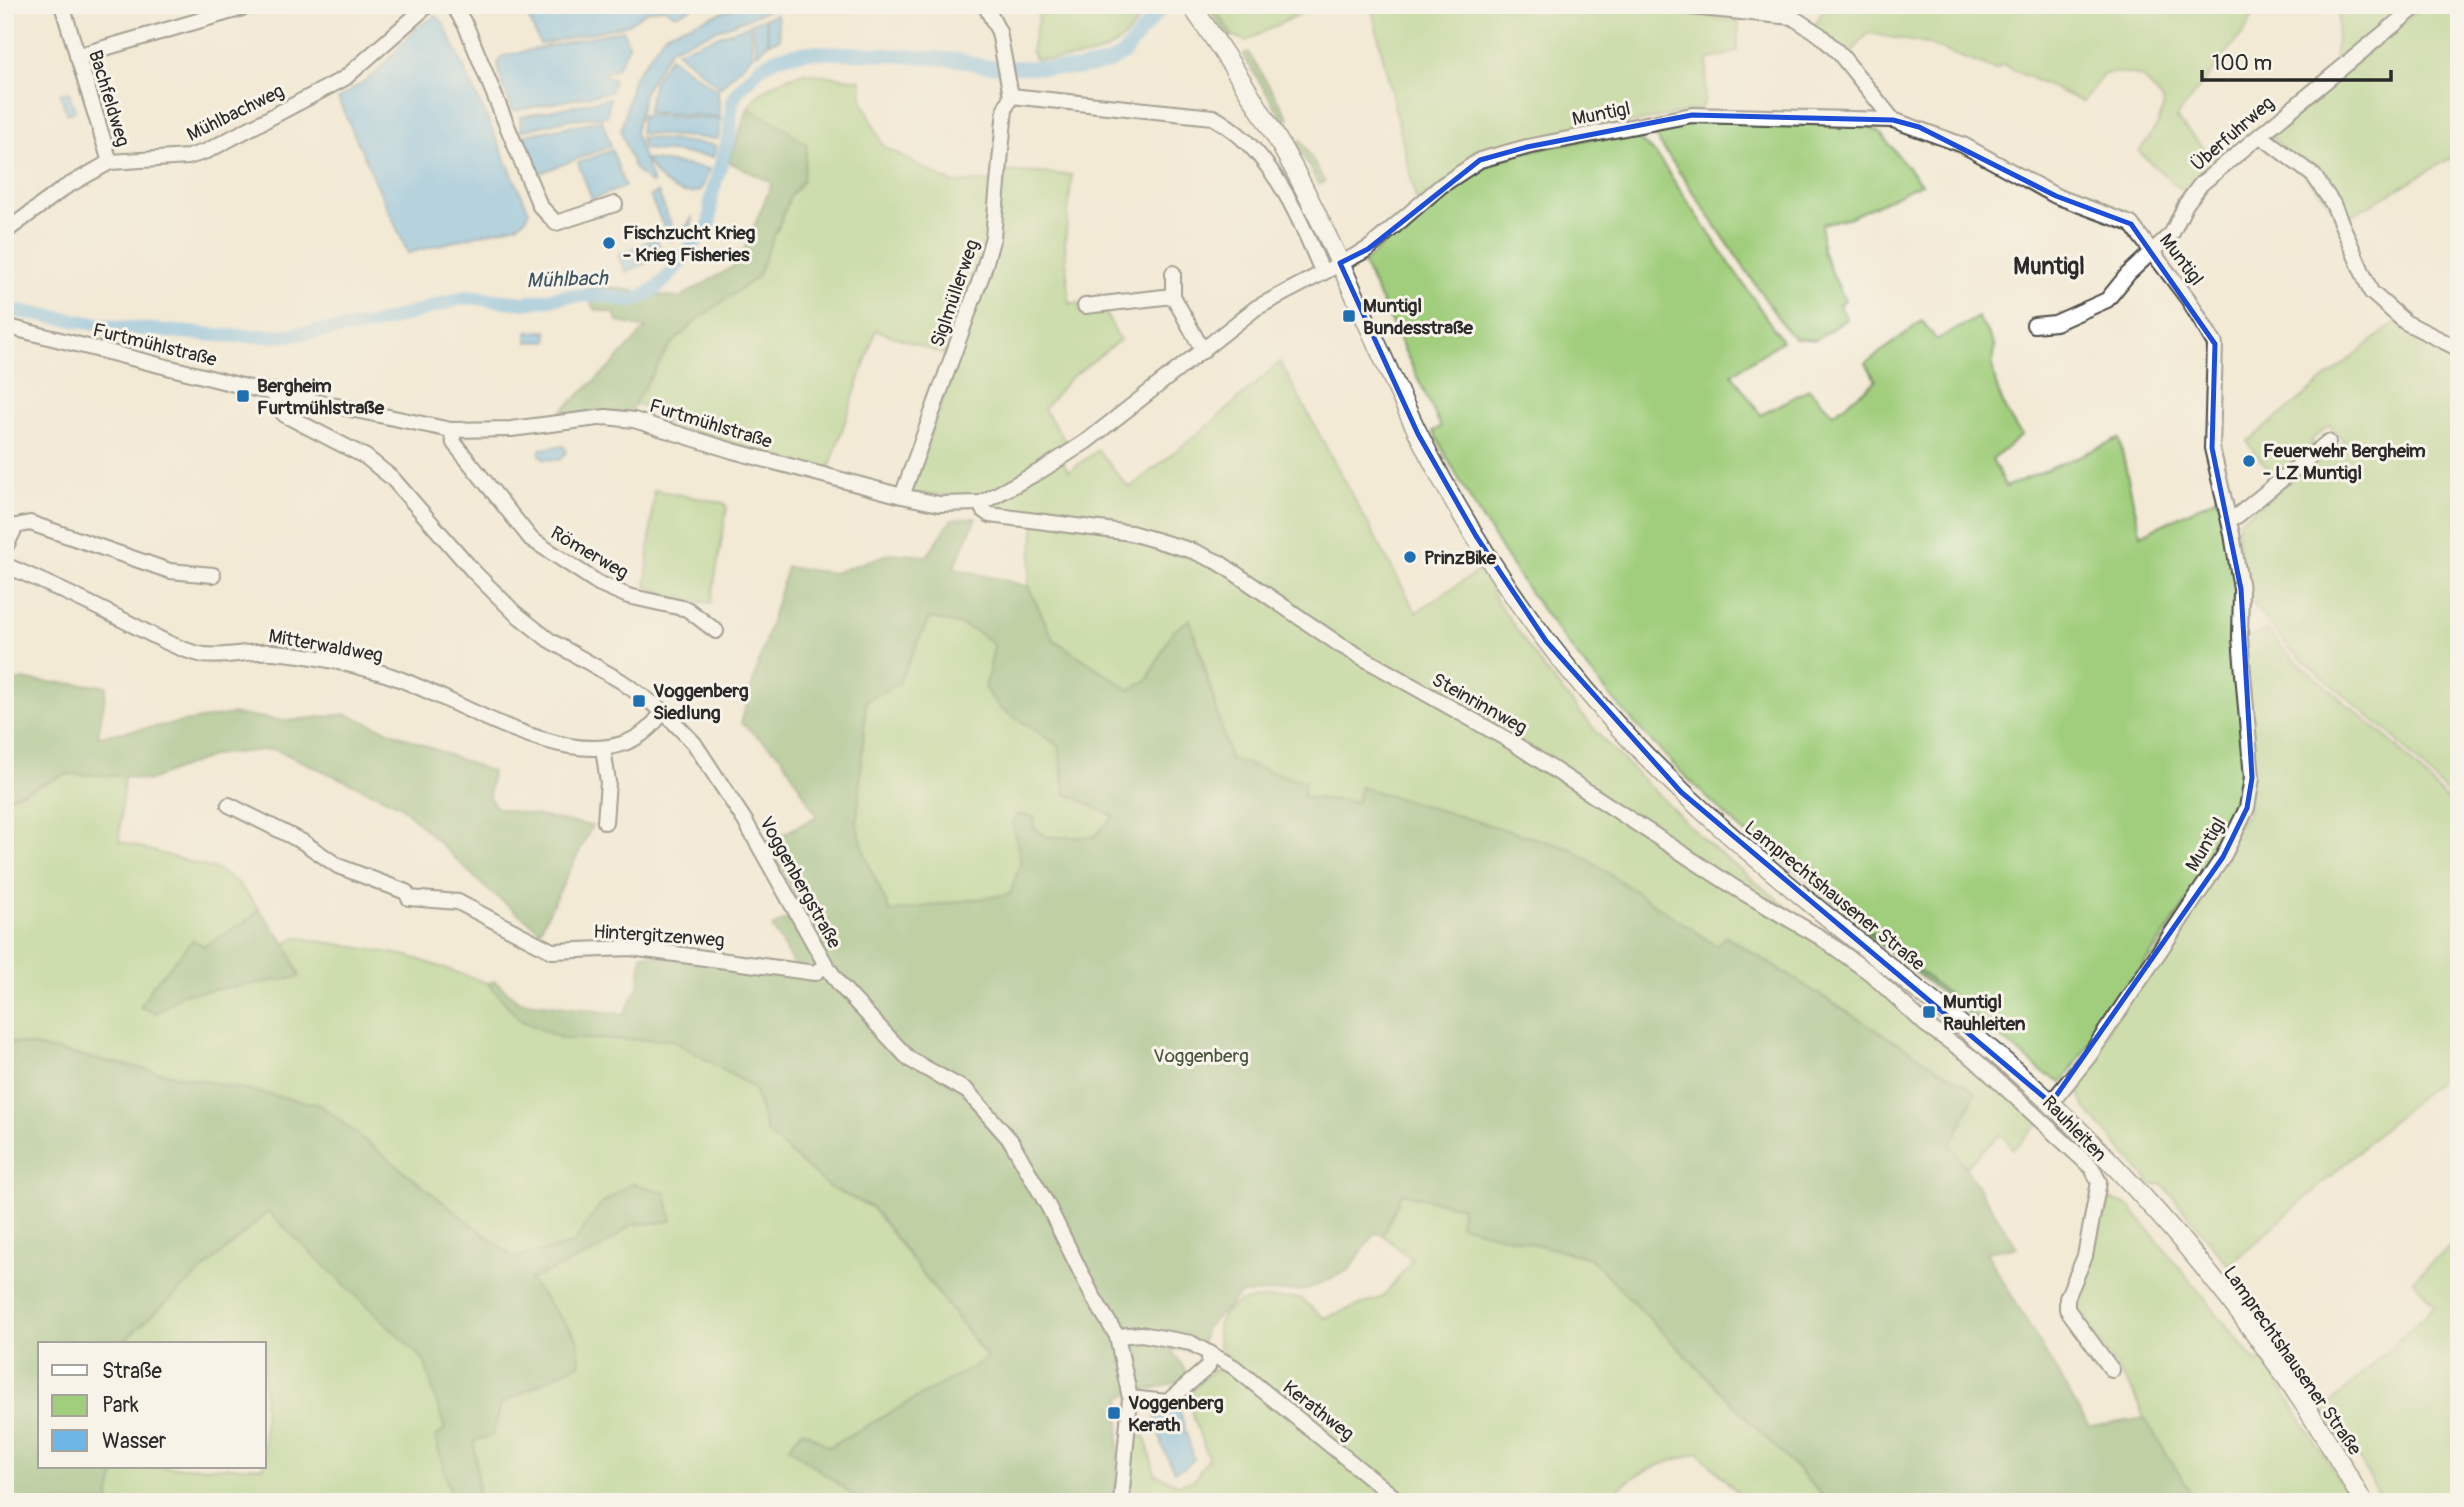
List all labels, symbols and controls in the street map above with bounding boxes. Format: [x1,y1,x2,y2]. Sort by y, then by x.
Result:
scale bar [2202,38,2390,82]
street label: Bachfeldweg [83,47,135,149]
text: 100 m [2212,50,2272,77]
street label: Mühlbachweg [183,79,288,147]
street label: Überfuhrweg [2186,91,2279,176]
street label: Muntigl [1570,97,1632,131]
place label: Fischzucht Krieg - Krieg Fisheries [623,221,756,267]
street label: Muntigl [2154,229,2209,290]
marker: Fischzucht Krieg - Krieg Fisheries [601,235,617,251]
street label: Siglmüllerweg [925,236,985,350]
district label: Muntigl [2013,252,2085,281]
water label: Mühlbach [526,265,609,294]
place label: Muntigl Bundesstraße [1363,294,1474,340]
marker: Muntigl Bundesstraße [1341,308,1357,324]
street label: Furtmühlstraße [90,318,220,372]
place label: Bergheim Furtmühlstraße [257,374,385,420]
marker: Bergheim Furtmühlstraße [235,388,251,404]
street label: Furtmühlstraße [646,394,776,454]
place label: Feuerwehr Bergheim - LZ Muntigl [2263,439,2426,485]
marker: Feuerwehr Bergheim - LZ Muntigl [2241,453,2257,469]
street label: Römerweg [546,521,633,585]
place label: PrinzBike [1424,546,1497,570]
marker: PrinzBike [1402,549,1418,565]
street label: Mitterwaldweg [267,624,385,668]
street label: Steinrinnweg [1428,668,1531,740]
place label: Voggenberg Siedlung [653,679,749,725]
marker: Voggenberg Siedlung [631,693,647,709]
street label: Voggenbergstraße [754,812,847,953]
street label: Muntigl [2180,813,2231,876]
street label: Lamprechtshausener Straße [1739,816,1930,976]
street label: Hintergitzenweg [592,919,725,953]
place label: Muntigl Rauhleiten [1943,990,2026,1036]
marker: Muntigl Rauhleiten [1921,1004,1937,1020]
park label: Voggenberg [1153,1044,1249,1068]
street label: Rauhleiten [2037,1091,2112,1167]
street label: Lamprechtshausener Straße [2218,1261,2367,1460]
legend [38,1342,266,1468]
text: Straße [102,1358,162,1385]
street label: Kerathweg [1278,1375,1359,1446]
place label: Voggenberg Kerath [1128,1391,1224,1437]
text: Park [102,1392,139,1419]
marker: Voggenberg Kerath [1106,1405,1122,1421]
text: Wasser [102,1428,167,1455]

